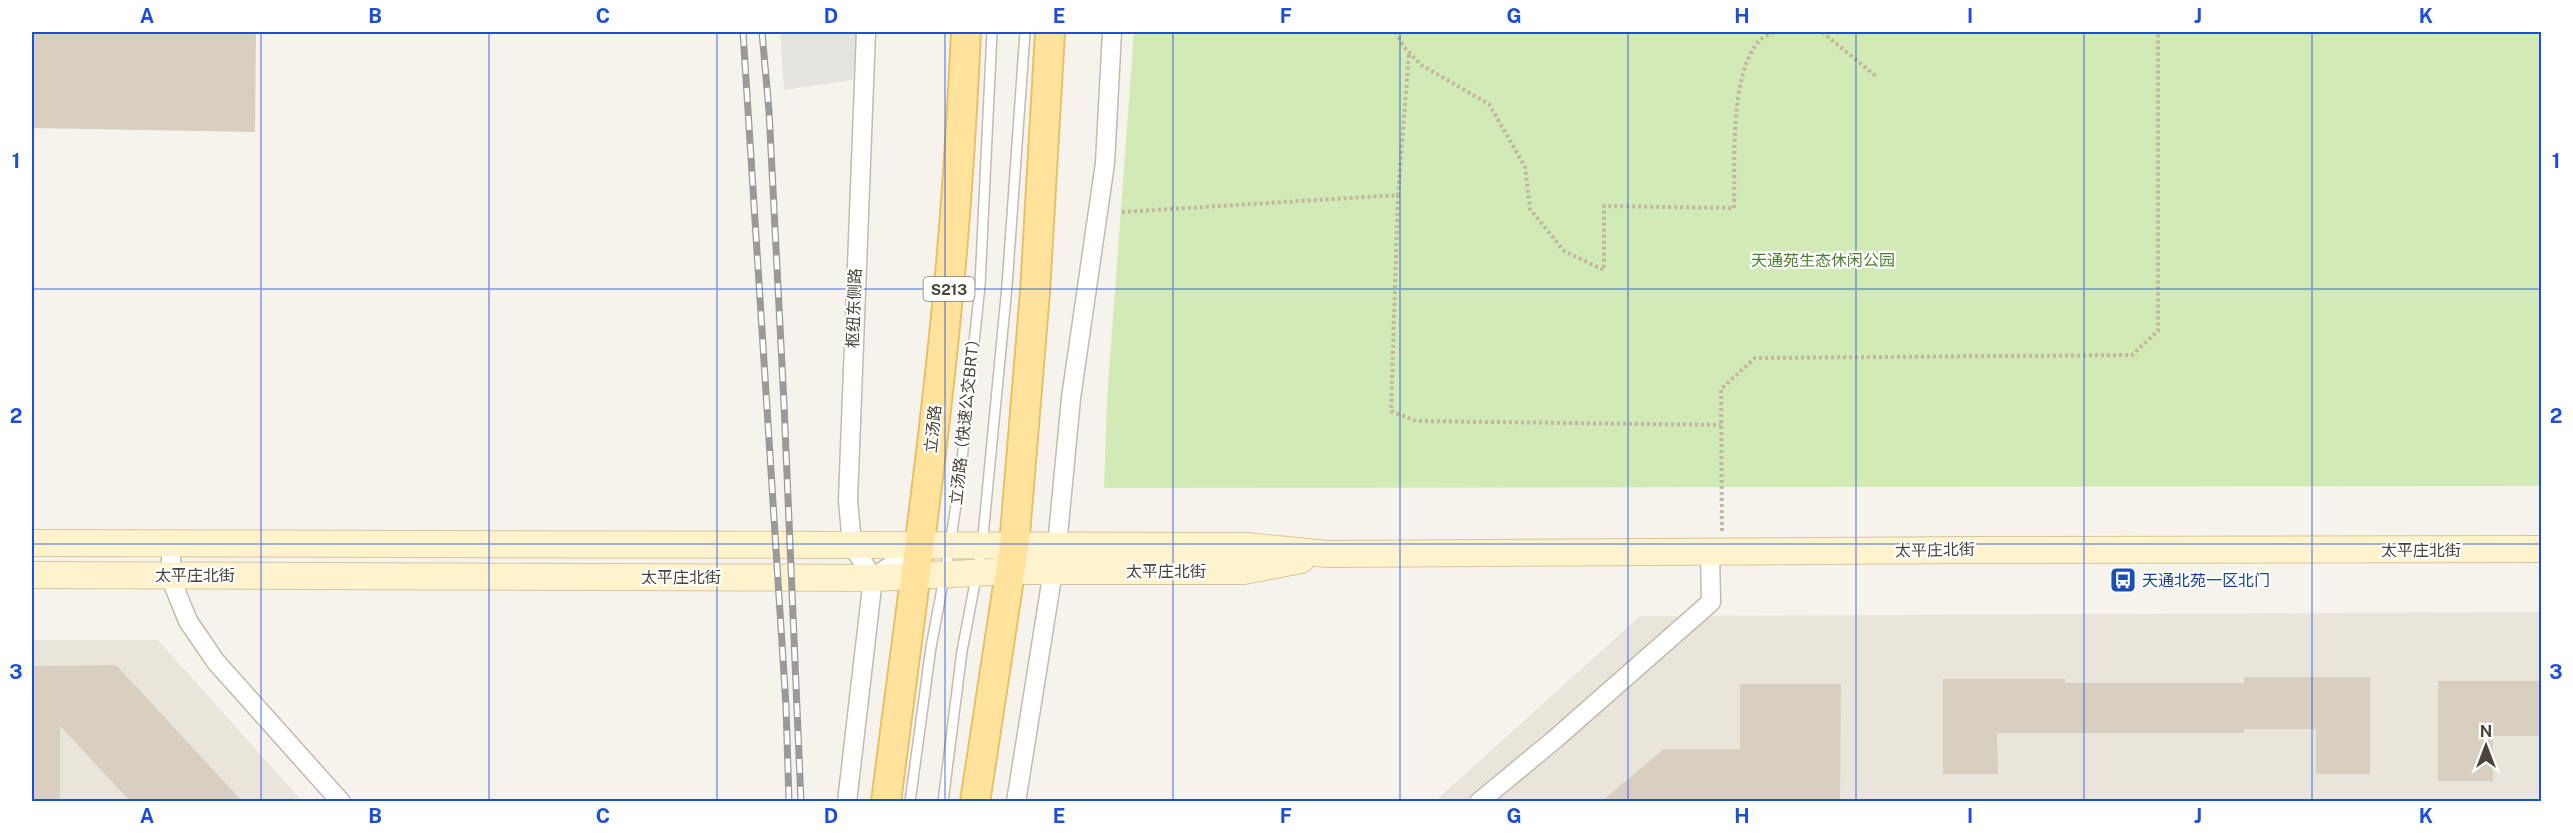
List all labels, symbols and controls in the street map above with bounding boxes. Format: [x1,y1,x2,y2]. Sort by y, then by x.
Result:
text: A [140,4,154,28]
text: B [368,4,382,28]
text: C [596,4,610,28]
text: D [824,4,838,28]
text: E [1053,4,1065,28]
text: F [1280,4,1292,28]
text: G [1506,4,1522,28]
text: H [1734,4,1750,28]
text: I [1967,4,1973,28]
text: J [2194,4,2202,28]
text: K [2419,4,2433,28]
text: 1 [12,149,20,173]
text: 1 [2552,149,2560,173]
park label: 天通苑生态休闲公园 [1751,251,1895,270]
street label: 枢纽东侧路 [843,268,865,348]
road number: S213 [924,277,974,301]
street label: 立汤路（快速公交BRT） [946,330,984,506]
text: 2 [10,404,22,428]
street label: 立汤路 [921,404,945,454]
text: 2 [2550,404,2562,428]
street label: 太平庄北街 [1895,540,1975,560]
street label: 太平庄北街 [2381,541,2461,560]
street label: 太平庄北街 [1126,562,1206,581]
bus stop icon: 天通北苑一区北门 [2108,565,2138,595]
street label: 太平庄北街 [155,566,235,585]
street label: 太平庄北街 [641,568,721,587]
place label: 天通北苑一区北门 [2142,571,2270,590]
text: 3 [9,660,23,684]
text: 3 [2549,660,2563,684]
north arrow [2456,716,2516,776]
text: N [2480,722,2492,741]
text: A [140,804,154,828]
text: B [368,804,382,828]
text: C [596,804,610,828]
text: D [824,804,838,828]
text: E [1053,804,1065,828]
text: F [1280,804,1292,828]
text: G [1506,804,1522,828]
text: H [1734,804,1750,828]
text: I [1967,804,1973,828]
text: J [2194,804,2202,828]
text: K [2419,804,2433,828]

